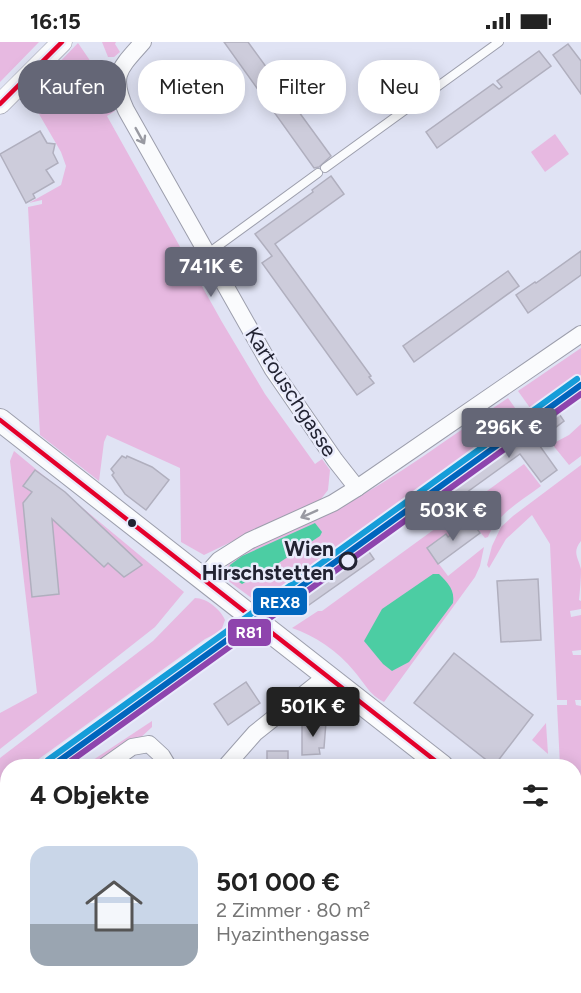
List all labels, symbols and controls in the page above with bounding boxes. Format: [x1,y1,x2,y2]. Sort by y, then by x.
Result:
text: 16:15 [30,8,81,35]
chip: Kaufen [18,60,126,114]
chip: Mieten [138,60,245,114]
chip: Filter [257,60,346,114]
chip: Neu [358,60,440,114]
one-way arrow [135,126,146,144]
pin: 741K € [162,247,260,298]
text: 741K € [179,254,243,278]
street label: Kartouschgasse [240,322,343,461]
pin: 296K € [460,408,558,459]
text: 296K € [476,415,542,439]
pin: 503K € [404,491,502,542]
text: 503K € [419,498,487,522]
one-way arrow [300,509,318,520]
unlabelled marker [126,517,138,529]
place label: Wien Hirschstetten [202,536,334,585]
marker: Wien Hirschstetten [339,552,357,570]
line badge: REX8 [252,587,308,616]
text: REX8 [260,593,300,612]
line badge: R81 [227,618,272,647]
text: R81 [236,623,262,642]
pin: 501K € [264,687,362,738]
text: 501K € [281,694,346,718]
text: 4 Objekte [30,779,149,811]
icon: filters [519,779,552,812]
text: 501 000 € [216,866,340,898]
icon: home [78,870,150,942]
text: 2 Zimmer · 80 m² [216,898,371,922]
text: Hyazinthengasse [216,922,369,946]

